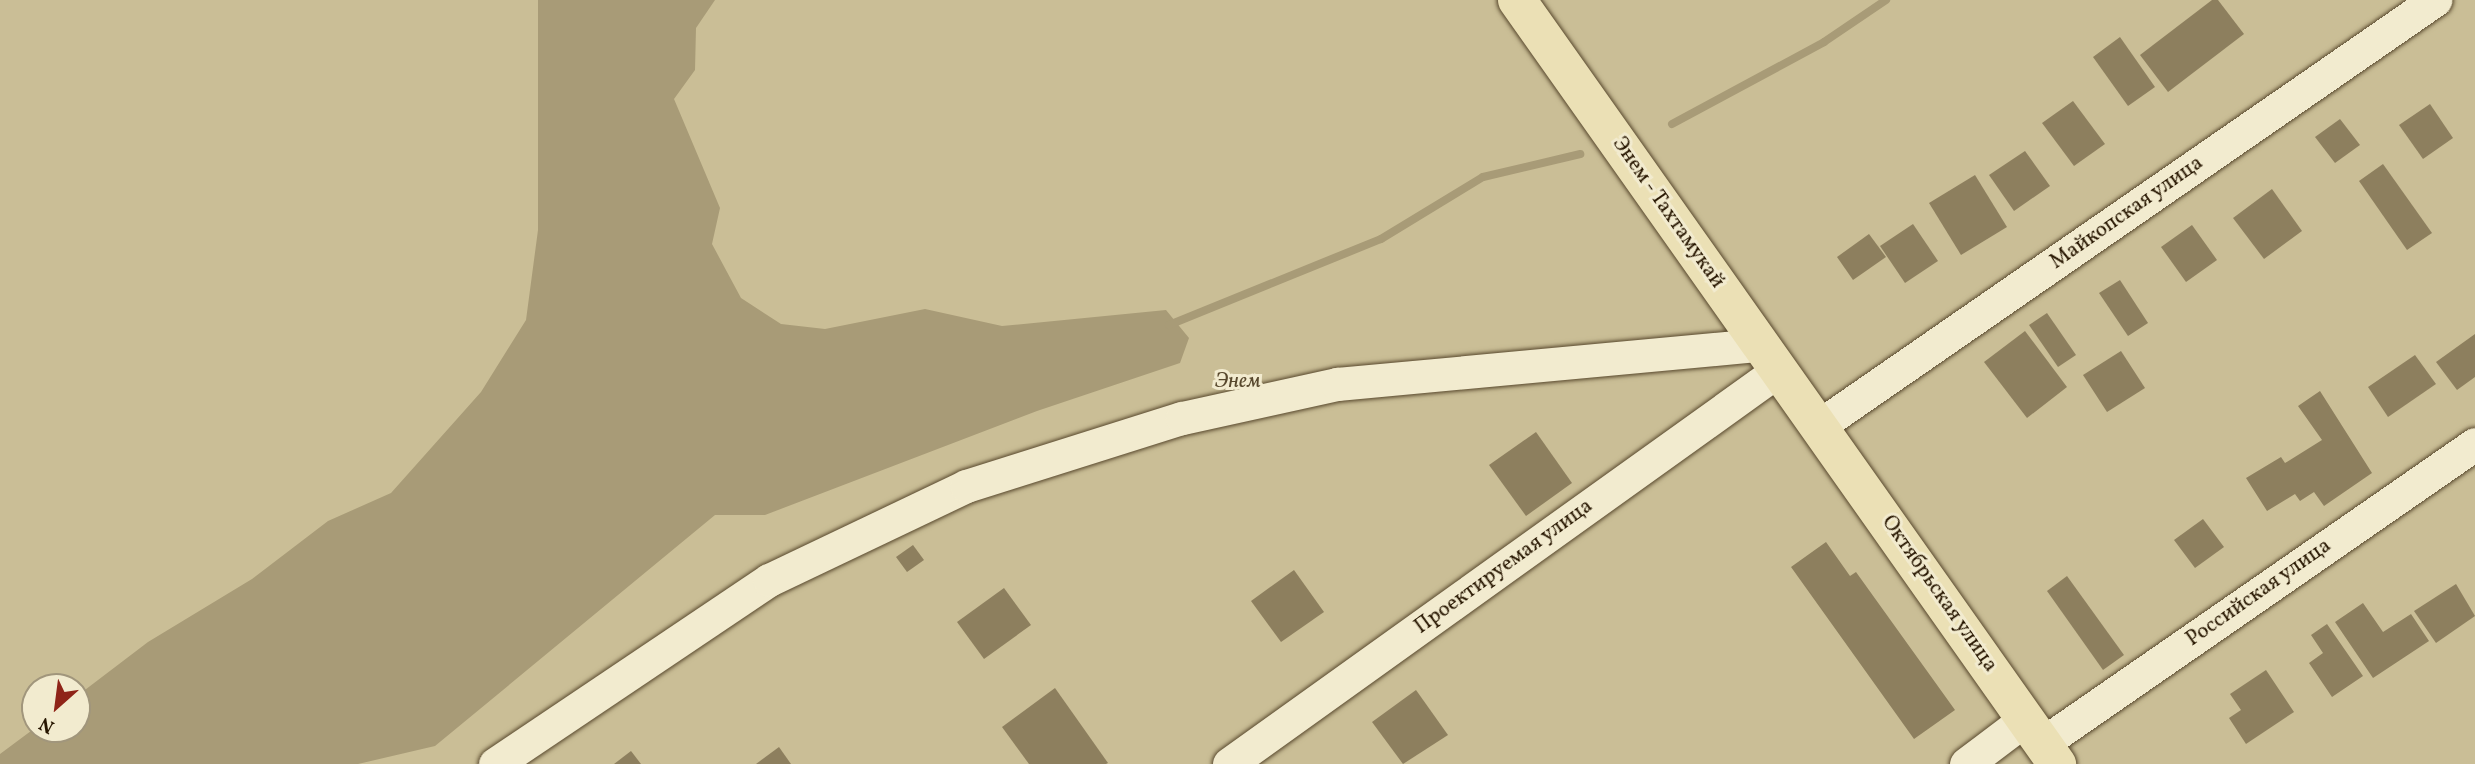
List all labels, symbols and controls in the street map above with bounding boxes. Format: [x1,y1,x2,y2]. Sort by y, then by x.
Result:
street label: Энем - Тахтамукай [1606,132,1730,294]
street label: Майкопская улица [2045,151,2209,275]
park label: Энем [1215,369,1261,395]
street label: Проектируемая улица [1410,494,1598,640]
street label: Октябрьская улица [1875,511,2003,677]
street label: Российская улица [2181,533,2337,653]
north arrow [21,673,91,743]
text: N [35,710,59,739]

